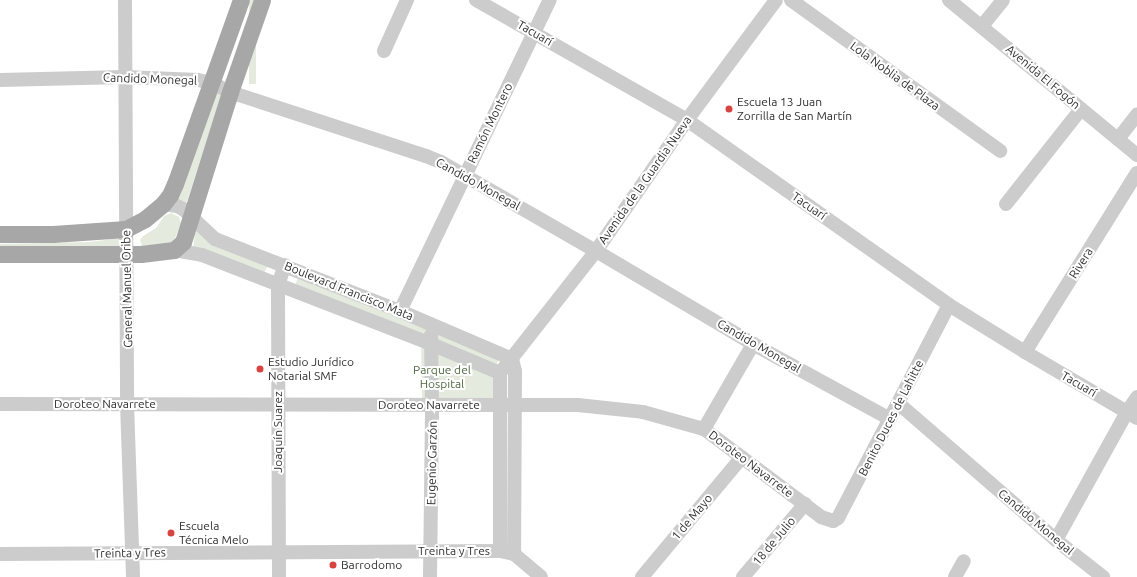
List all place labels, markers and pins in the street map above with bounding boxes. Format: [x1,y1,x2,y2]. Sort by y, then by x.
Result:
place label: Escuela 13 Juan Zorrilla de San Martín [737,95,852,123]
marker: Escuela 13 Juan Zorrilla de San Martín [724,104,734,114]
place label: Estudio Jurídico Notarial SMF [268,355,354,383]
marker: Estudio Jurídico Notarial SMF [255,364,265,374]
place label: Escuela Técnica Melo [179,519,249,547]
marker: Escuela Técnica Melo [166,528,176,538]
place label: Barrodomo [341,558,402,572]
marker: Barrodomo [328,560,338,570]

